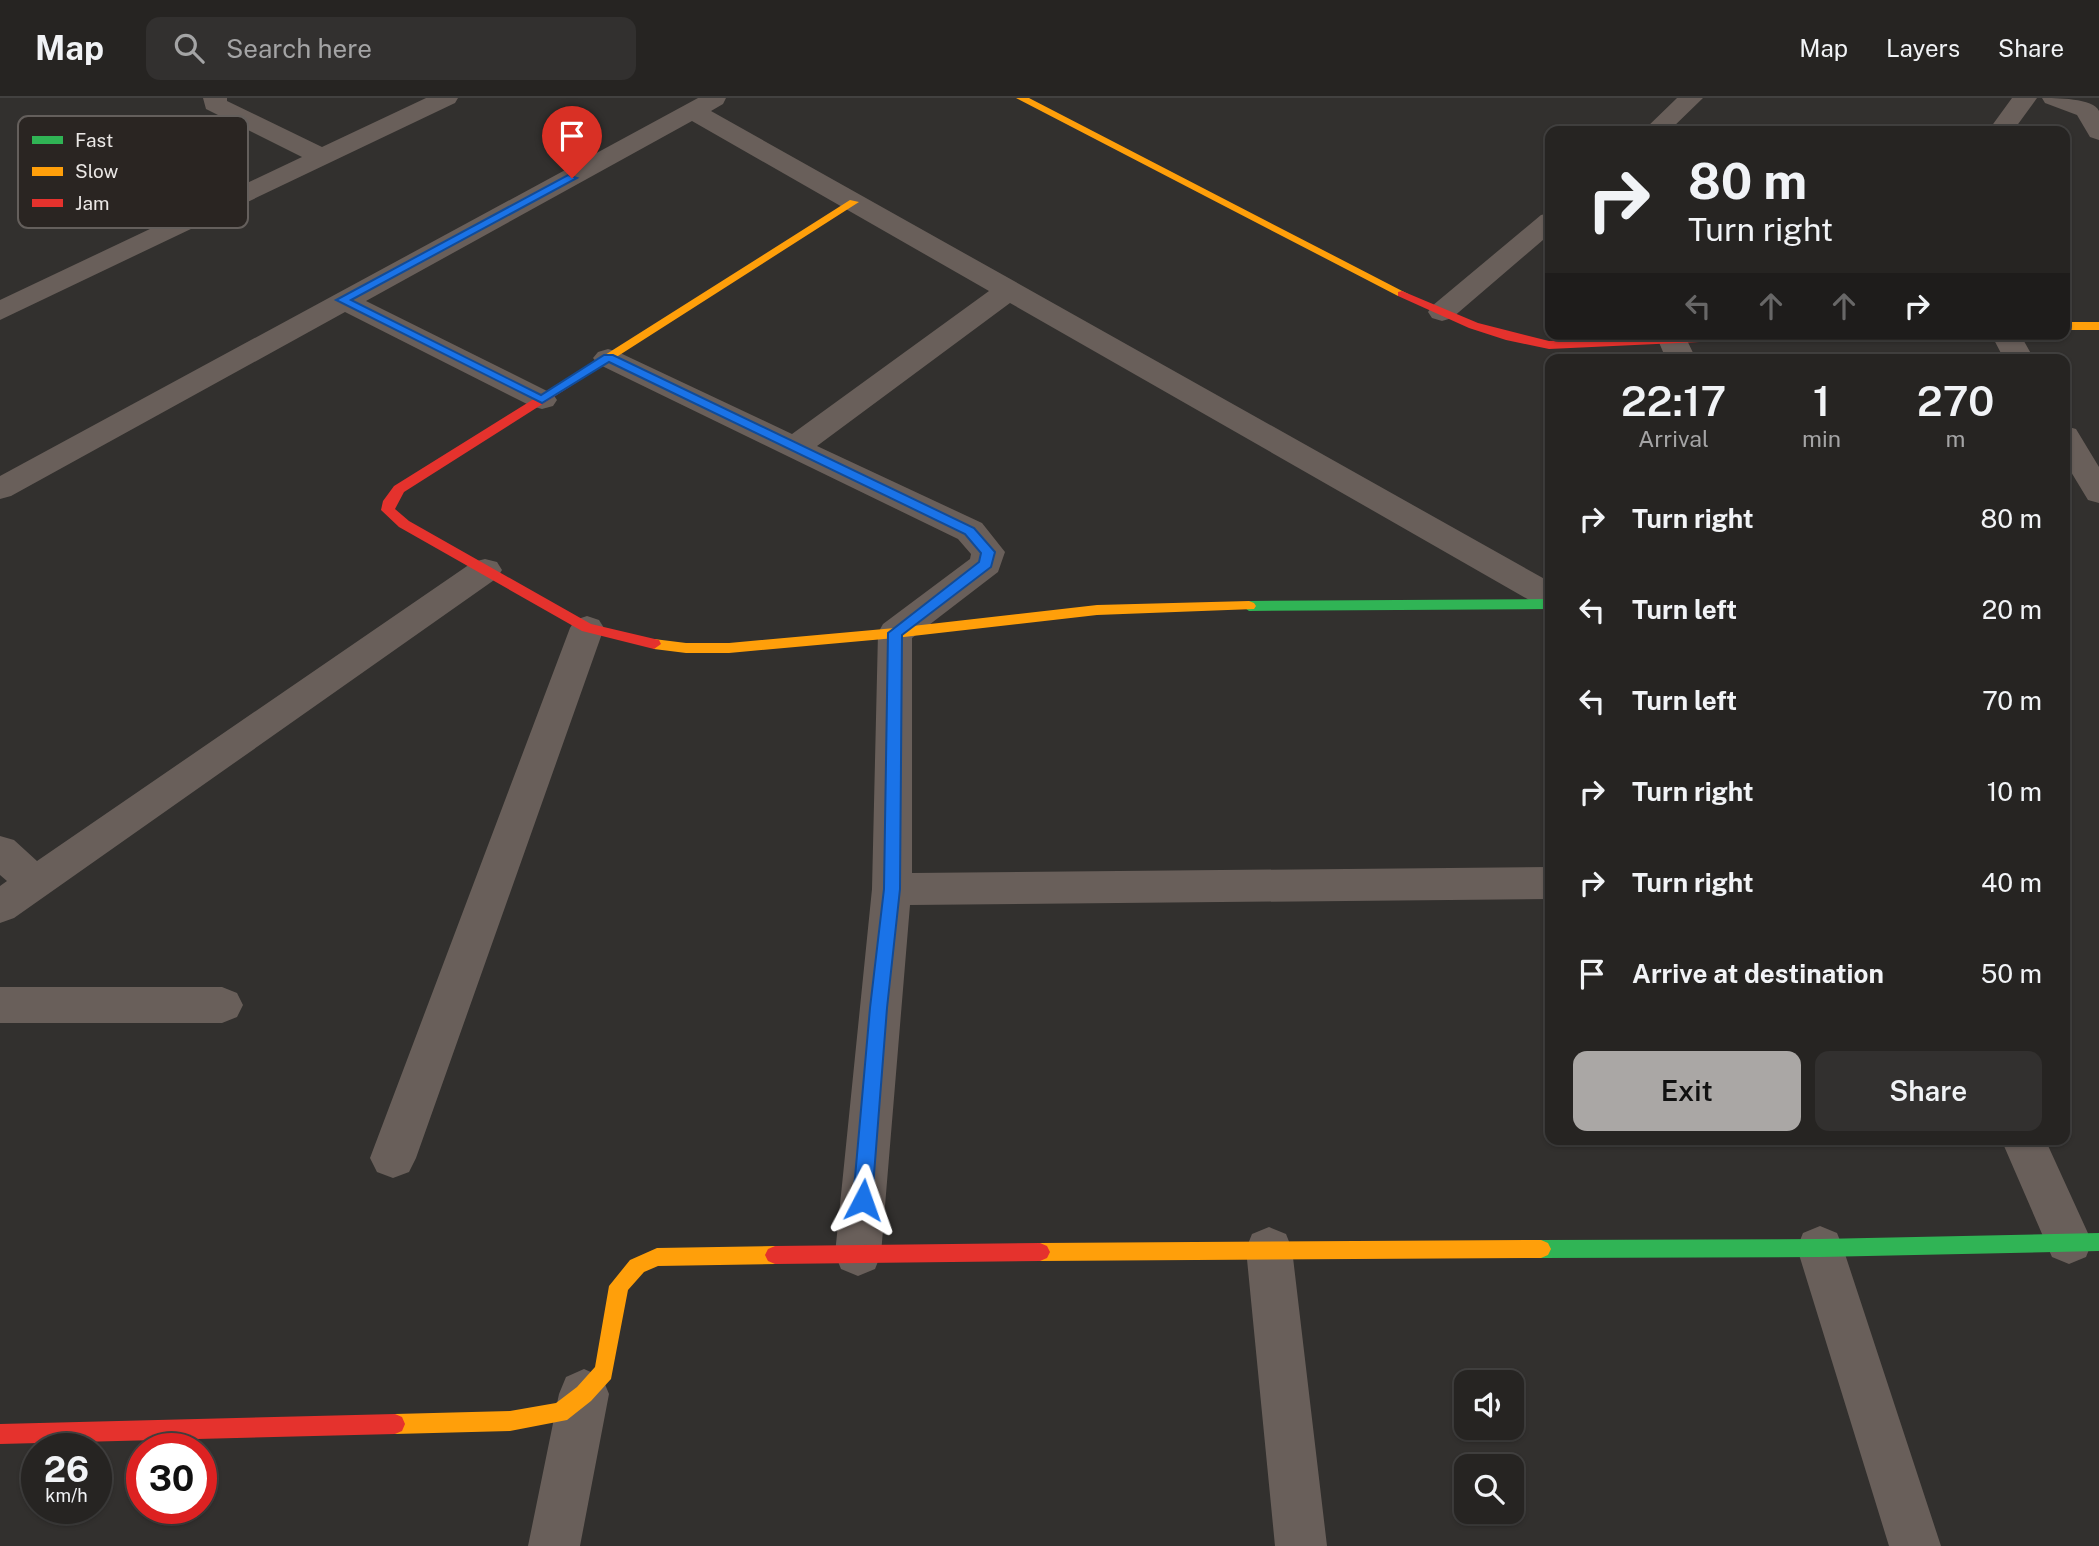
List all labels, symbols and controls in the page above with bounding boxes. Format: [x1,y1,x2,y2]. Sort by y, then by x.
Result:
search box [146,17,636,80]
text: Map [35,29,104,67]
icon: search [170,29,208,67]
text: Search here [226,33,372,64]
text: Map [1799,34,1848,62]
text: Layers [1886,34,1960,62]
text: Share [1998,34,2064,62]
pin [542,106,602,178]
legend [18,116,248,228]
icon: arrive [553,117,591,155]
text: Fast [75,129,113,151]
text: 80 m [1688,152,1807,210]
icon: right [1573,154,1664,245]
text: Slow [75,160,119,182]
text: Jam [75,192,109,214]
text: Turn right [1688,211,1833,248]
icon: left [1679,287,1717,325]
icon: ahead [1752,287,1790,325]
icon: ahead [1825,287,1863,325]
icon: right [1898,287,1936,325]
text: 22:17 [1621,376,1726,425]
text: 1 [1813,376,1830,425]
text: 270 [1917,376,1994,425]
text: Arrival [1638,425,1709,452]
text: min [1802,425,1841,452]
text: m [1946,425,1965,452]
icon: right [1573,500,1611,538]
text: Turn right [1632,503,1754,534]
text: 80 m [1981,503,2042,534]
icon: left [1573,591,1611,629]
text: Turn left [1632,594,1737,625]
text: 20 m [1982,594,2042,625]
icon: left [1573,682,1611,720]
text: Turn left [1632,685,1737,716]
text: 70 m [1982,685,2042,716]
icon: right [1573,773,1611,811]
text: Turn right [1632,776,1754,807]
text: 10 m [1987,776,2042,807]
icon: right [1573,864,1611,902]
text: Turn right [1632,867,1754,898]
text: 40 m [1981,867,2042,898]
icon: arrive [1573,955,1611,993]
text: Arrive at destination [1632,958,1884,989]
text: 50 m [1981,958,2042,989]
button: Exit [1573,1051,1801,1131]
button: Share [1815,1051,2042,1131]
position arrow [826,1163,900,1237]
map controls [1454,1370,1524,1524]
button: sound [1454,1370,1524,1440]
speed limit sign: 30 [126,1433,217,1524]
text: 26 [44,1449,89,1490]
button: search [1454,1454,1524,1524]
text: km/h [45,1485,88,1506]

